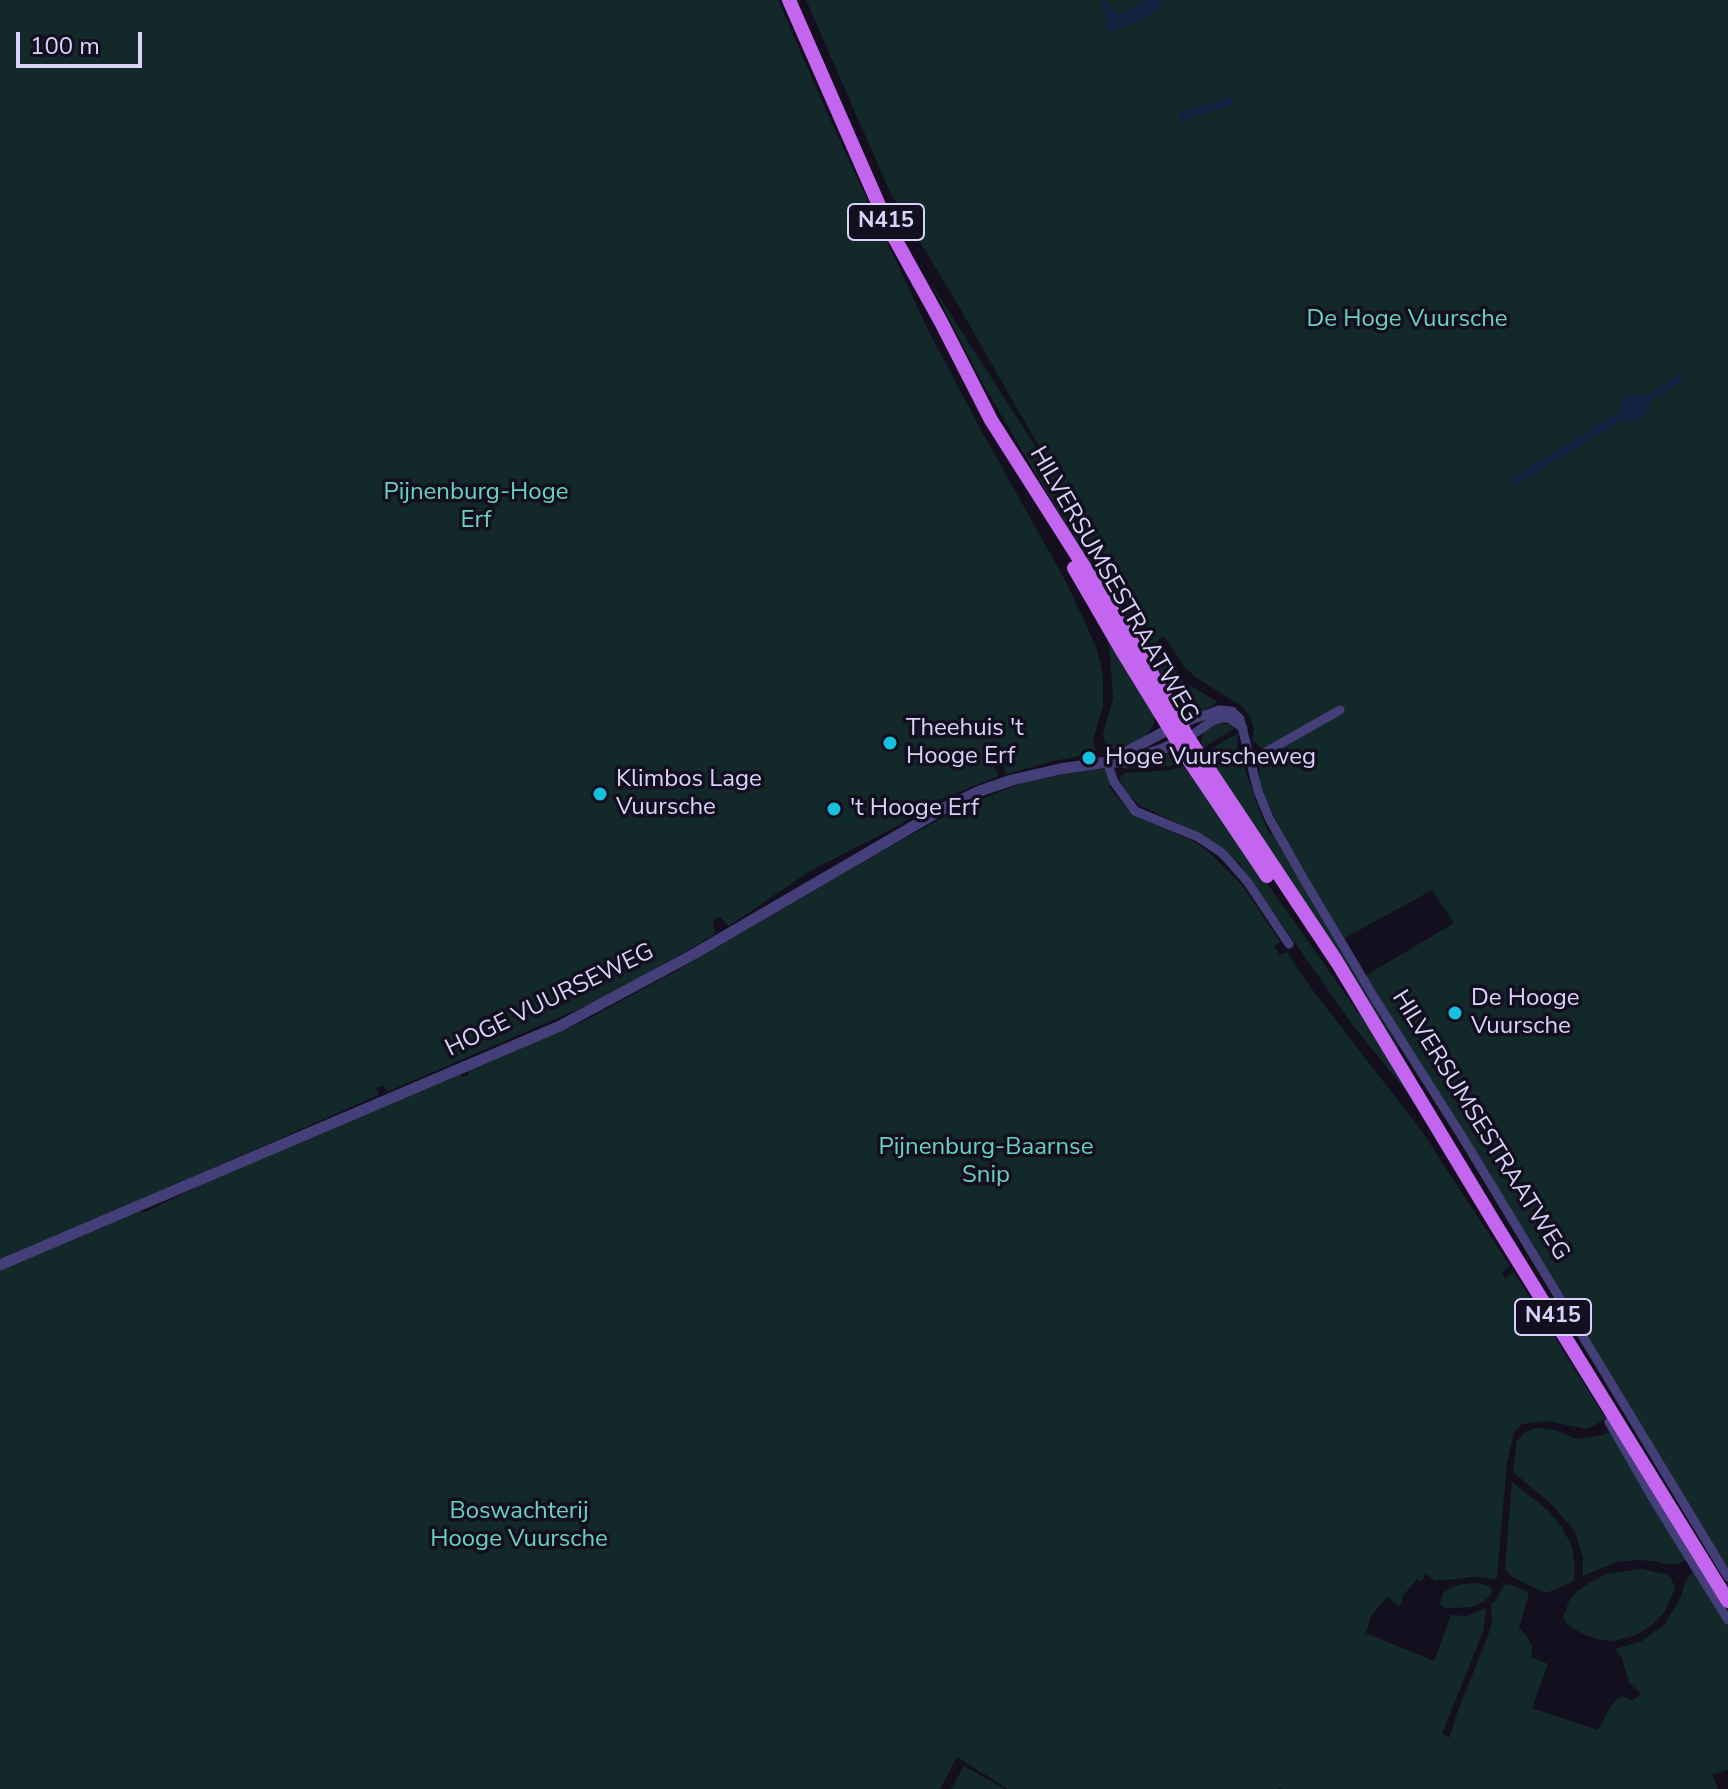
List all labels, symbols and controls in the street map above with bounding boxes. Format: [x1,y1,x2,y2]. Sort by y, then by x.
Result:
scale bar [20,16,146,66]
text: 100 m [30,30,100,62]
road number: N415 [848,204,924,240]
park label: De Hoge Vuursche [1306,306,1508,334]
street label: HILVERSUMSESTRAATWEG [1022,442,1204,728]
park label: Pijnenburg-Hoge Erf [383,479,569,535]
place label: Theehuis 't Hooge Erf [906,715,1024,771]
marker: Theehuis 't Hooge Erf [881,734,899,752]
place label: Hoge Vuurscheweg [1105,744,1316,772]
marker: Hoge Vuurscheweg [1080,749,1098,767]
place label: Klimbos Lage Vuursche [616,766,762,822]
marker: Klimbos Lage Vuursche [591,785,609,803]
place label: 't Hooge Erf [850,795,979,823]
marker: 't Hooge Erf [825,800,843,818]
street label: HOGE VUURSEWEG [441,938,659,1064]
place label: De Hooge Vuursche [1471,985,1580,1041]
street label: HILVERSUMSESTRAATWEG [1385,986,1575,1266]
marker: De Hooge Vuursche [1446,1004,1464,1022]
park label: Pijnenburg-Baarnse Snip [879,1134,1093,1190]
road number: N415 [1515,1299,1591,1335]
park label: Boswachterij Hooge Vuursche [430,1498,608,1554]

